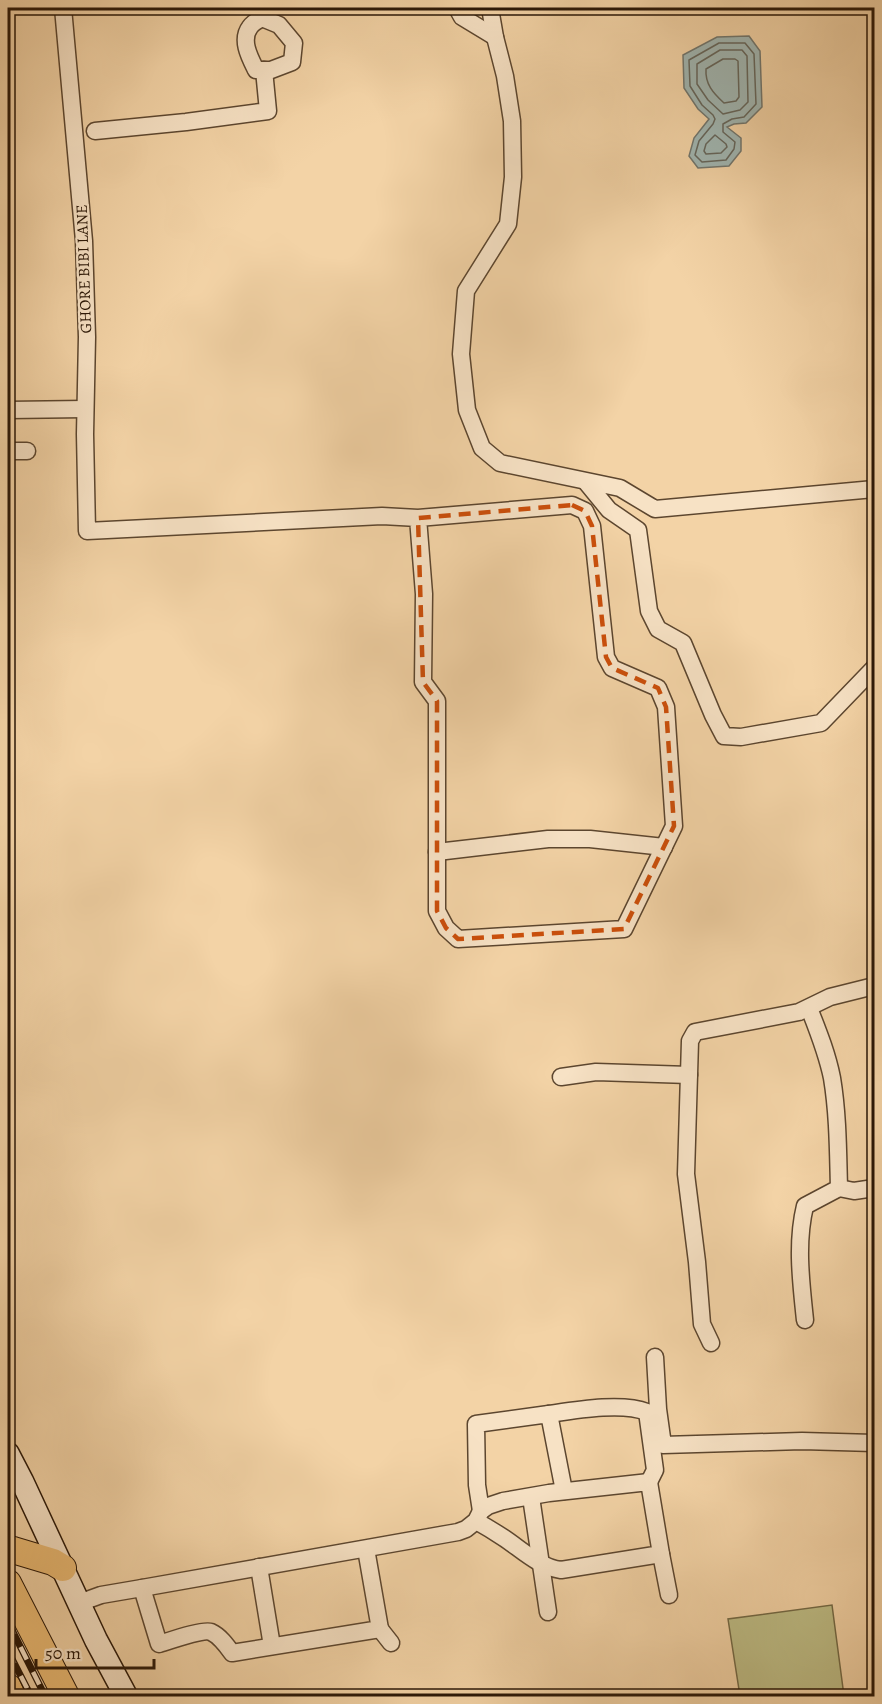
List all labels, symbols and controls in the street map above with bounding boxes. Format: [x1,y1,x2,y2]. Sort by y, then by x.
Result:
street label: GHORE BIBI LANE [71,204,97,334]
scale bar [36,1632,154,1670]
text: 50 m [45,1641,81,1665]

